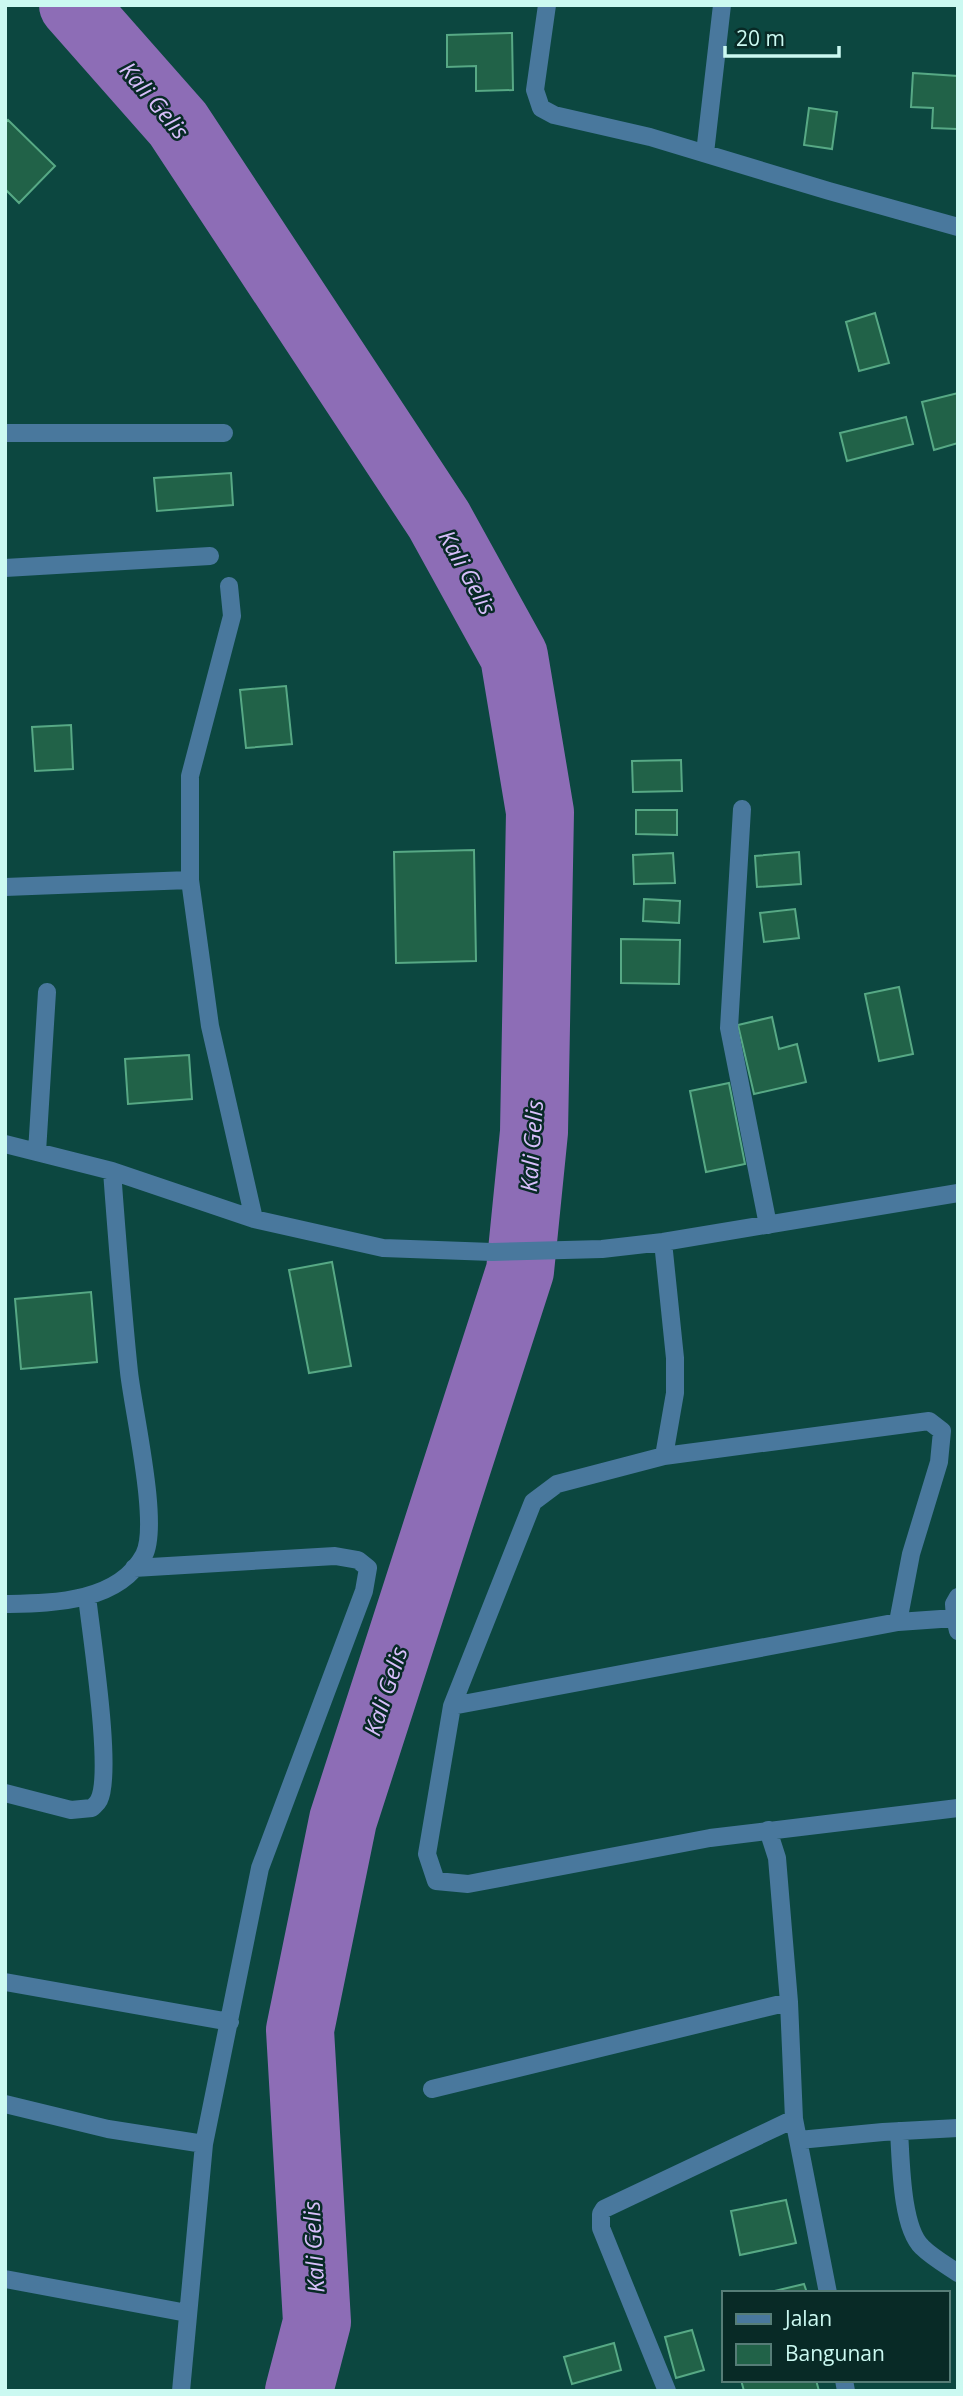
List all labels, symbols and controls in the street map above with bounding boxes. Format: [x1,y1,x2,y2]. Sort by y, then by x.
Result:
scale bar [725,14,839,58]
text: 20 m [736,24,785,52]
water label: Kali Gelis [113,54,197,146]
water label: Kali Gelis [432,524,504,620]
water label: Kali Gelis [512,1099,550,1193]
water label: Kali Gelis [356,1642,414,1740]
water label: Kali Gelis [295,2200,331,2294]
legend [722,2291,949,2382]
text: Jalan [783,2304,832,2332]
text: Bangunan [785,2339,885,2367]

